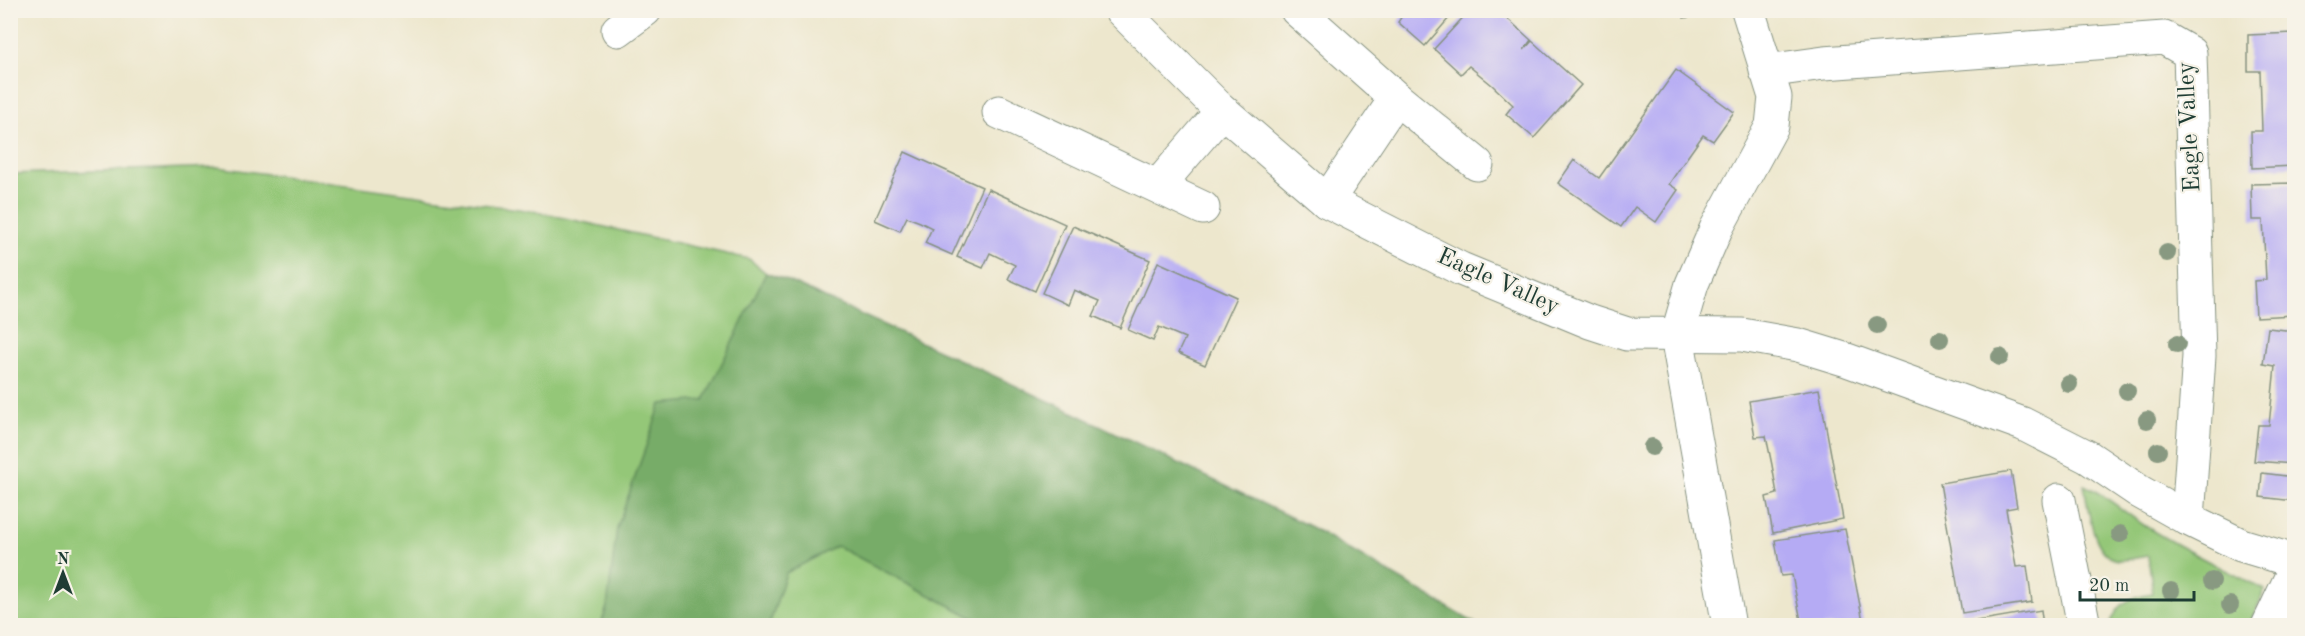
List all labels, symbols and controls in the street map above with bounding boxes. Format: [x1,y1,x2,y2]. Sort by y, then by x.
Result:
street label: Eagle Valley [2175,61,2205,193]
street label: Eagle Valley [1433,244,1563,320]
north arrow [33,543,93,603]
text: N [57,552,70,568]
scale bar [2080,564,2194,602]
text: 20 m [2089,577,2129,595]

